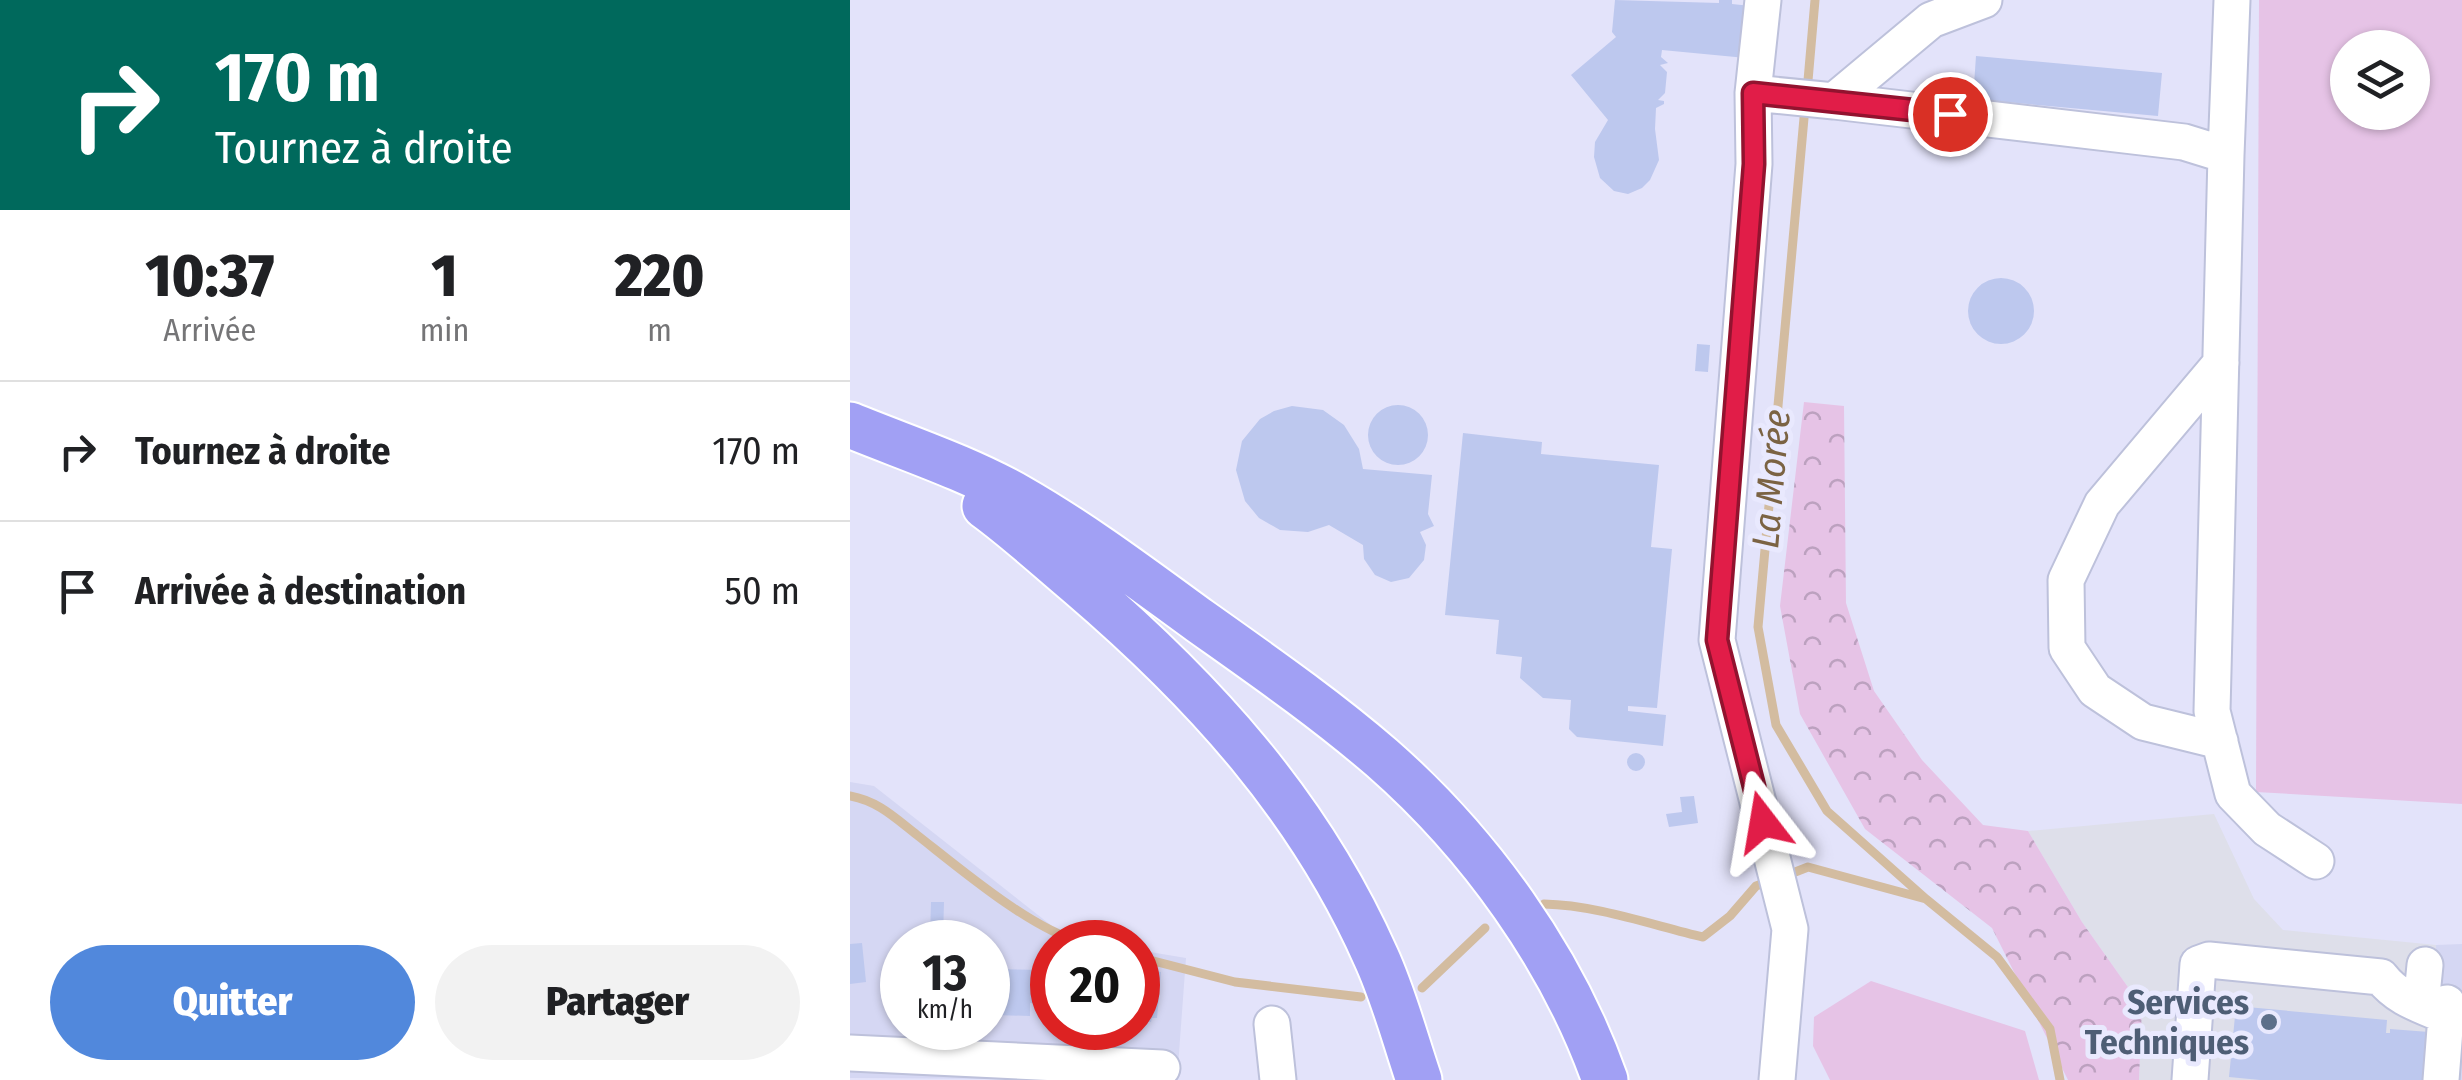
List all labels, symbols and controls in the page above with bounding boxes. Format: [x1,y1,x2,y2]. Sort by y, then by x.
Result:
map controls [2330,30,2430,130]
button: layers [2330,30,2430,130]
text: 170 m [215,36,380,120]
icon: right [50,40,180,170]
pin [1908,72,1993,157]
icon: arrive [1923,87,1978,142]
text: Tournez à droite [215,121,513,175]
text: 10:37 [146,240,274,312]
text: 1 [431,240,457,312]
text: 220 [615,240,704,312]
text: Arrivée [163,311,256,349]
text: min [420,311,469,349]
text: m [647,311,672,349]
water label: La Morée [1742,408,1800,550]
icon: right [50,424,105,479]
text: Tournez à droite [135,428,391,474]
text: 170 m [712,428,800,474]
icon: arrive [50,564,105,619]
text: Arrivée à destination [135,568,466,614]
text: 50 m [725,568,800,614]
position arrow [1711,770,1815,874]
speed limit sign: 20 [1030,920,1160,1050]
text: 13 [923,943,967,1003]
button: Quitter [50,945,415,1060]
button: Partager [435,945,800,1060]
place label: Services Techniques [2085,981,2249,1063]
text: km/h [917,995,973,1025]
marker: Services Techniques [2258,1011,2280,1033]

